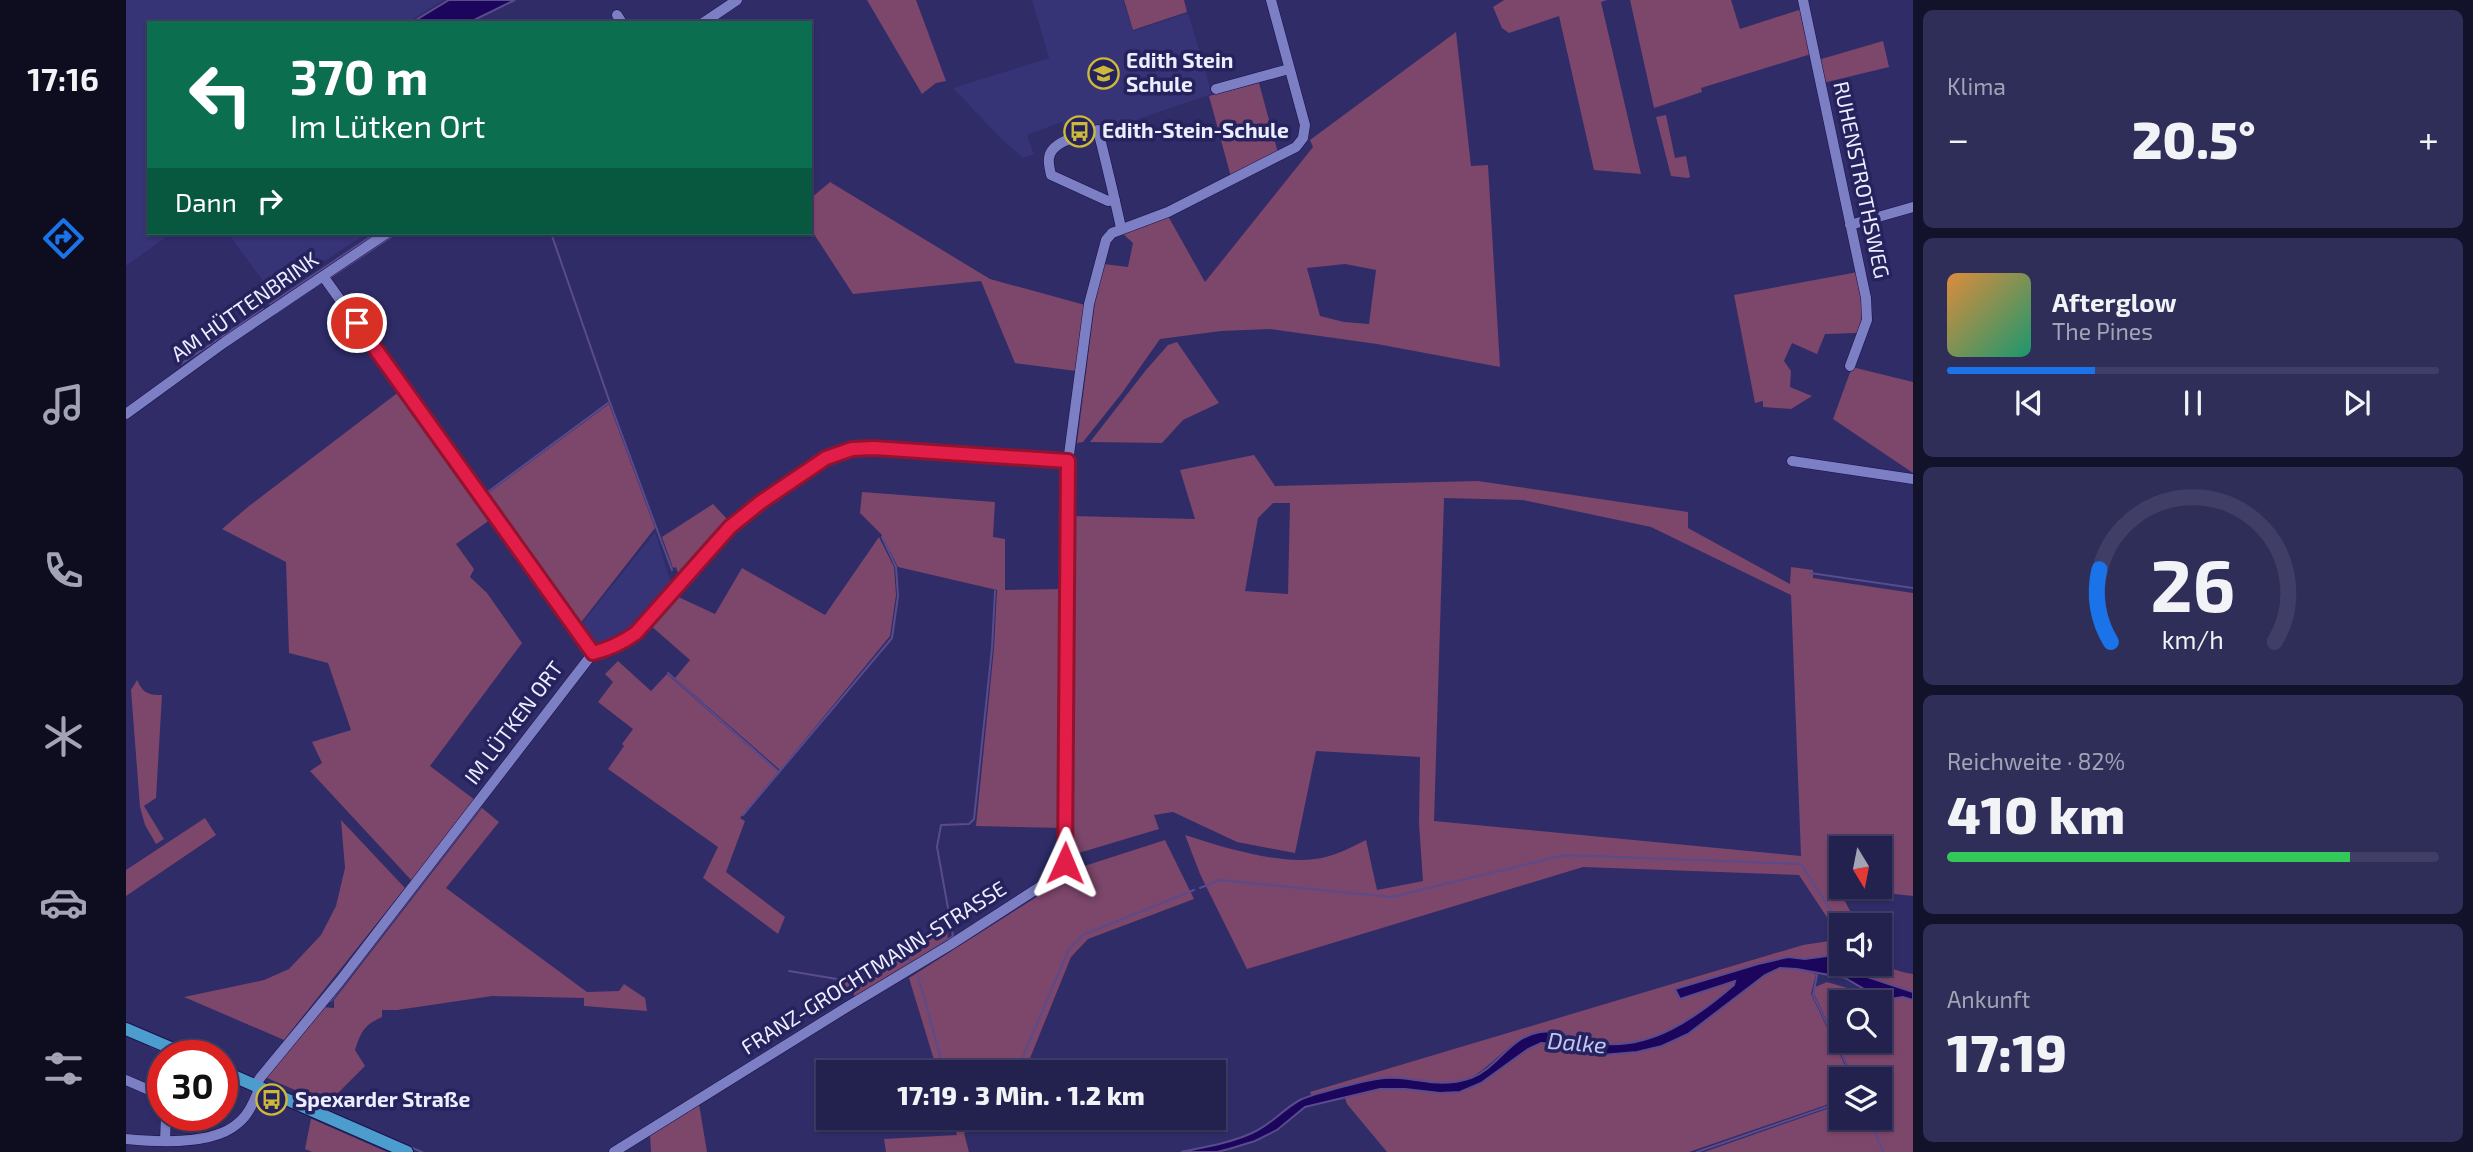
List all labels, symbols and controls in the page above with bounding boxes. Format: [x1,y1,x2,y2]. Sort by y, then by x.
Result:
text: 370 m [290,46,428,105]
place label: Edith Stein Schule [1126,47,1233,96]
icon: left [175,49,266,140]
school or university icon: Edith Stein Schule [1086,56,1120,90]
text: 17:16 [27,59,99,97]
text: Klima [1947,72,2006,100]
street label: RUHENSTROTHSWEG [1829,79,1896,281]
text: Im Lütken Ort [290,106,486,144]
text: 20.5° [2132,107,2256,169]
bus stop icon: Edith-Stein-Schule [1062,114,1096,148]
text: − [1947,115,1969,161]
text: + [2418,115,2439,161]
place label: Edith-Stein-Schule [1102,117,1289,142]
icon: right [251,182,289,220]
text: Dann [175,186,237,217]
icon: directions [39,214,88,263]
street label: AM HÜTTENBRINK [166,245,323,366]
text: Afterglow [2052,286,2177,317]
pin [327,293,387,353]
icon: arrive [338,304,376,342]
text: The Pines [2052,317,2153,345]
icon: music [39,380,88,429]
icon: previous [2010,384,2048,422]
icon: pause [2174,384,2212,422]
icon: next [2338,384,2376,422]
text: 26 [2150,539,2236,627]
icon: phone [39,546,88,595]
text: km/h [2162,624,2224,654]
street label: IM LÜTKEN ORT [458,656,567,789]
icon: climate [39,712,88,761]
text: Reichweite · 82% [1947,747,2125,775]
text: 410 km [1947,782,2125,844]
position arrow [1028,826,1102,900]
north arrow [1829,836,1892,900]
map controls [1829,836,1892,1130]
street label: FRANZ-GROCHTMANN-STRASSE [736,875,1010,1059]
icon: car [39,878,88,927]
button: sound [1829,913,1892,976]
text: Ankunft [1947,985,2030,1013]
button: search [1829,990,1892,1053]
text: 17:19 [1947,1020,2067,1082]
water label: Dalke [1546,1025,1608,1059]
speed limit sign: 30 [147,1040,238,1131]
icon: filters [39,1044,88,1093]
button: layers [1829,1067,1892,1130]
text: 17:19 · 3 Min. · 1.2 km [897,1079,1145,1110]
bus stop icon: Spexarder Straße [255,1083,289,1117]
place label: Spexarder Straße [295,1086,470,1111]

